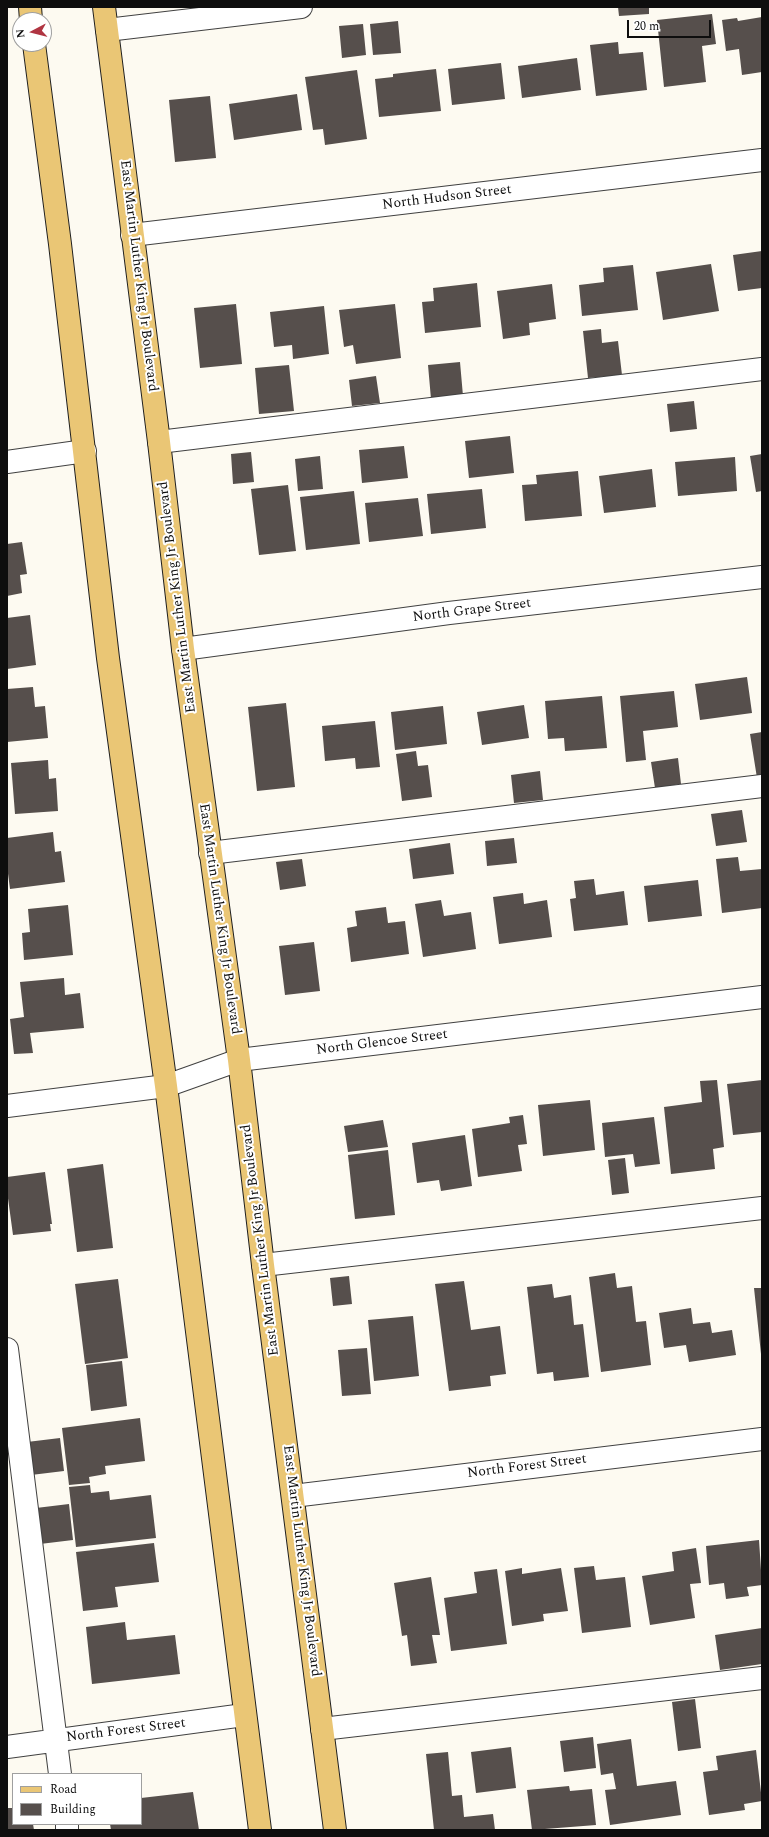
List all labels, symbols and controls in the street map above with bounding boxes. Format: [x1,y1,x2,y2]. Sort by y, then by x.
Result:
north arrow [12,12,52,52]
scale bar [629,12,713,38]
text: 20 m [634,17,659,36]
text: N [12,28,30,39]
street label: East Martin Luther King Jr Boulevard [115,159,161,393]
street label: North Hudson Street [382,182,512,214]
street label: East Martin Luther King Jr Boulevard [155,480,201,714]
street label: North Grape Street [412,595,532,627]
street label: East Martin Luther King Jr Boulevard [194,802,244,1036]
street label: North Glencoe Street [315,1027,449,1059]
street label: East Martin Luther King Jr Boulevard [238,1123,284,1357]
street label: East Martin Luther King Jr Boulevard [278,1444,324,1678]
street label: North Forest Street [466,1451,588,1483]
street label: North Forest Street [65,1715,187,1747]
legend [12,1773,142,1825]
text: Road [50,1780,77,1799]
text: Building [50,1800,96,1819]

